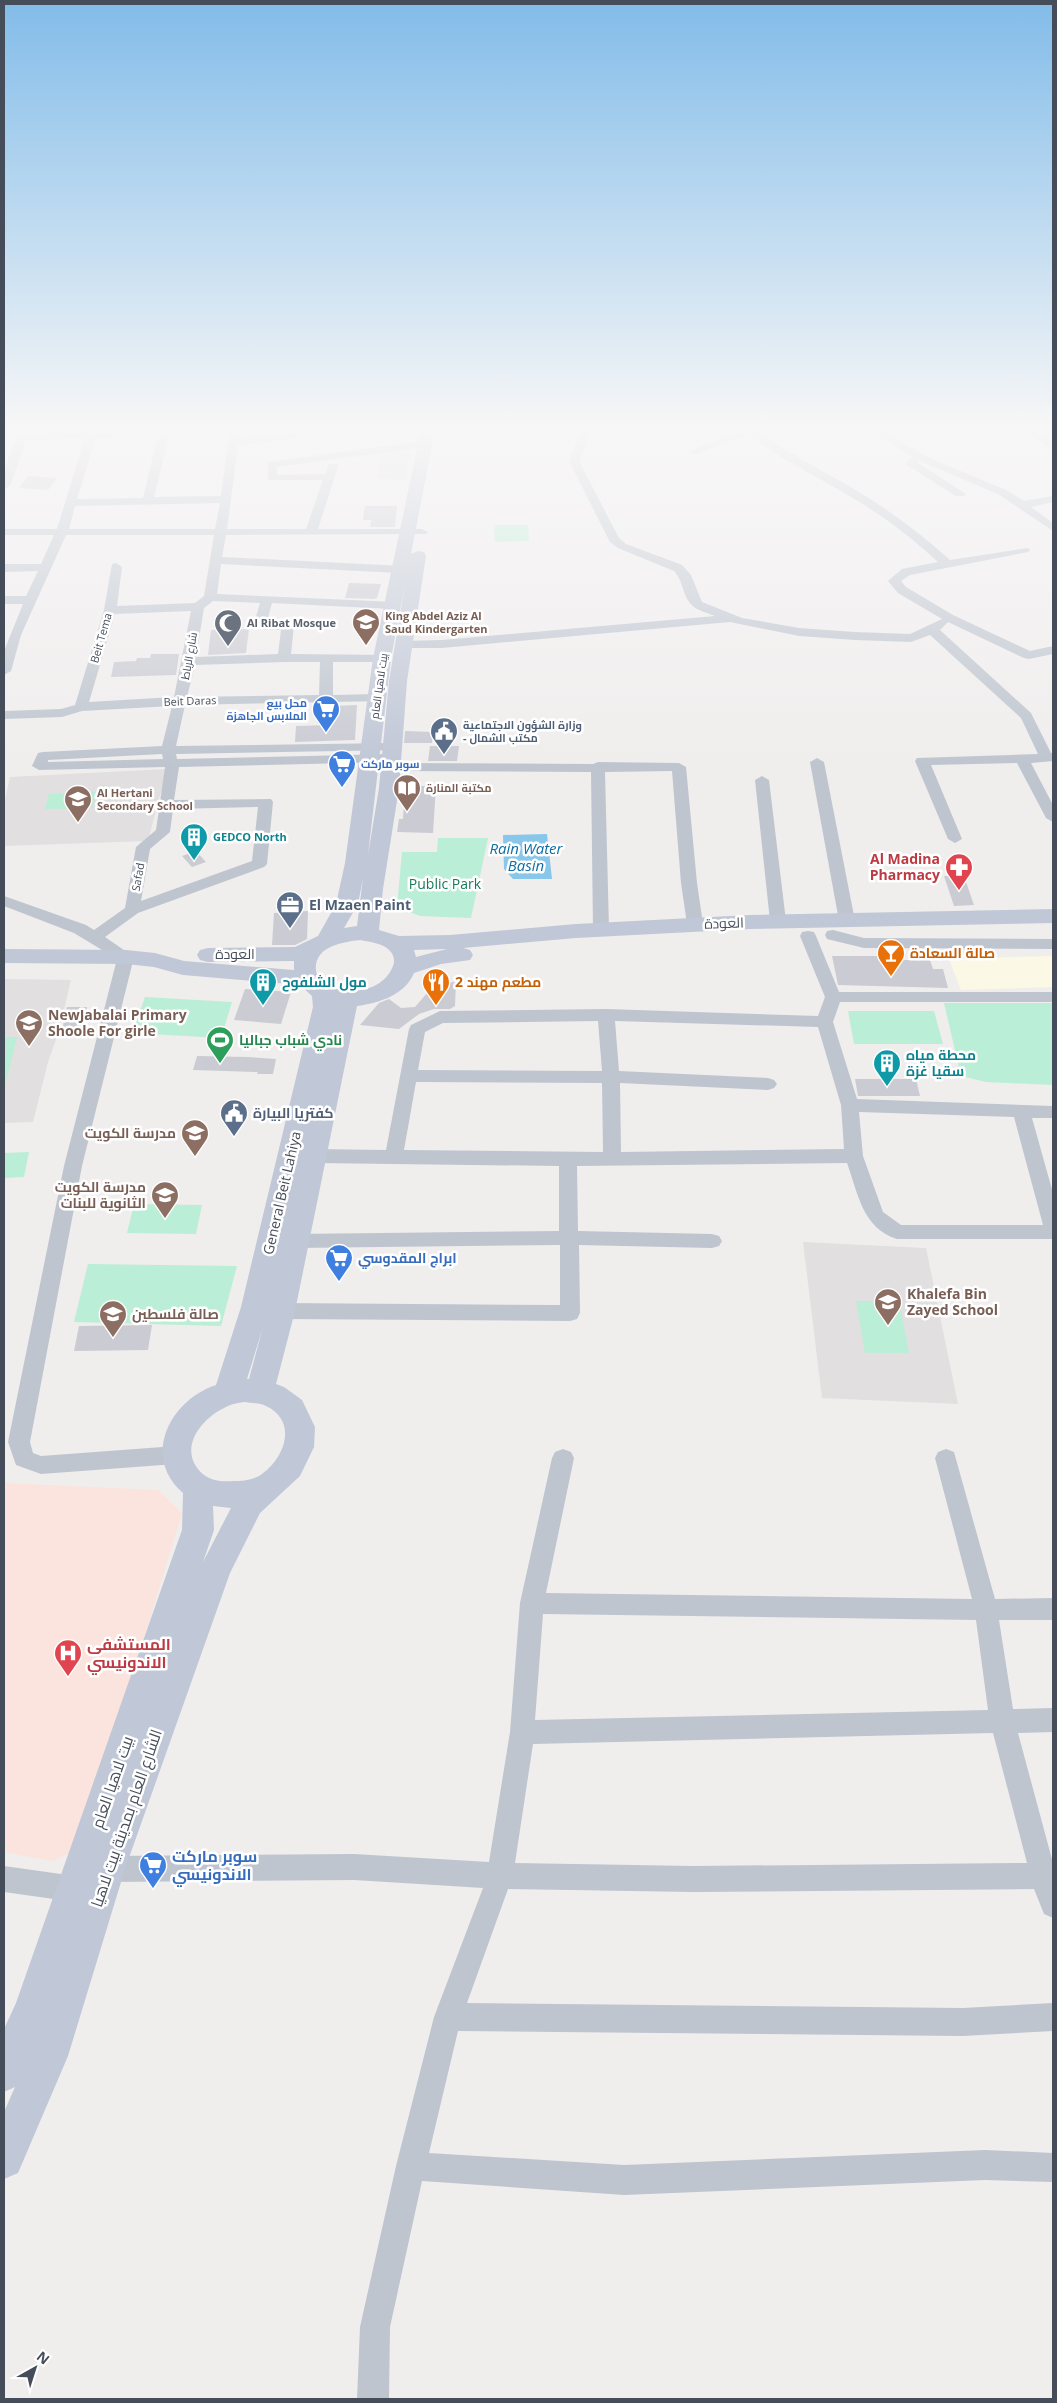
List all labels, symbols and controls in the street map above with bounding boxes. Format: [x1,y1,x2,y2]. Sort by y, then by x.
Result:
school or university icon: King Abdel Aziz Al Saud Kindergarten [351,607,381,646]
mosque icon: Al Ribat Mosque [213,608,243,647]
place label: King Abdel Aziz Al Saud Kindergarten [385,608,487,636]
street label: Beit Tema [86,611,115,665]
place label: Al Ribat Mosque [247,615,337,630]
street label: شارع الرباط [177,631,201,681]
street label: بيت لاهيا العام [366,652,392,720]
street label: Beit Daras [163,692,217,709]
supermarket icon: محل بيع الملابس الجاهزة [311,694,341,733]
place label: محل بيع الملابس الجاهزة [226,695,307,723]
public building icon: وزارة الشؤون الاجتماعية - مكتب الشمال [429,716,459,755]
place label: وزارة الشؤون الاجتماعية - مكتب الشمال [463,717,582,745]
supermarket icon: سوبر ماركت [327,749,357,788]
place label: سوبر ماركت [361,756,420,772]
library icon: مكتبة المنارة [392,773,422,812]
place label: مكتبة المنارة [426,780,492,795]
school or university icon: Al Hertani Secondary School [63,784,93,823]
place label: Al Hertani Secondary School [97,785,193,813]
building icon: GEDCO North [179,822,209,861]
place label: GEDCO North [213,829,287,844]
water label: Rain Water Basin [490,838,564,875]
place label: Al Madina Pharmacy [870,849,940,884]
pharmacy icon: Al Madina Pharmacy [944,852,974,891]
street label: Safad [128,861,147,892]
park label: Public Park [409,874,482,893]
office icon: El Mzaen Paint [275,890,305,929]
place label: El Mzaen Paint [309,895,411,914]
street label: العودة [704,912,744,933]
bar icon: صالة السعادة [876,938,906,977]
place label: صالة السعادة [910,943,995,962]
street label: العودة [215,944,255,963]
building icon: مول الشلفوح [248,967,278,1006]
restaurant icon: مطعم مهند 2 [421,967,451,1006]
place label: مول الشلفوح [282,972,367,992]
place label: مطعم مهند 2 [455,972,541,992]
place label: NewJabalai Primary Shoole For girle [48,1005,187,1040]
school or university icon: NewJabalai Primary Shoole For girle [14,1008,44,1047]
sports icon: نادي شباب جباليا [205,1025,235,1064]
place label: نادي شباب جباليا [239,1030,342,1051]
place label: محطة مياه سقيا غزة [906,1045,976,1080]
building icon: محطة مياه سقيا غزة [872,1048,902,1087]
public building icon: كفتريا البيارة [219,1098,249,1137]
place label: كفتريا البيارة [253,1103,334,1122]
school or university icon: مدرسة الكويت [180,1118,210,1157]
place label: مدرسة الكويت [85,1123,176,1142]
street label: General Beit Lahiya [258,1129,305,1257]
place label: مدرسة الكويت الثانوية للبنات [55,1177,146,1212]
school or university icon: مدرسة الكويت الثانوية للبنات [150,1180,180,1219]
supermarket icon: ابراج المقدوسي [324,1243,354,1282]
place label: ابراج المقدوسي [358,1248,457,1269]
place label: Khalefa Bin Zayed School [907,1284,998,1319]
school or university icon: Khalefa Bin Zayed School [873,1287,903,1326]
school or university icon: صالة فلسطين [98,1299,128,1338]
place label: صالة فلسطين [132,1304,219,1323]
place label: المستشفى الاندونيسي [87,1633,171,1675]
hospital icon: المستشفى الاندونيسي [53,1638,83,1677]
street label: الشارع العام بمدينة بيت لاهيا [85,1726,168,1910]
street label: بيت لاهيا العام [86,1733,139,1832]
place label: سوبر ماركت الاندونيسي [172,1845,257,1887]
supermarket icon: سوبر ماركت الاندونيسي [138,1850,168,1889]
north arrow [10,2343,60,2393]
text: N [33,2347,54,2368]

